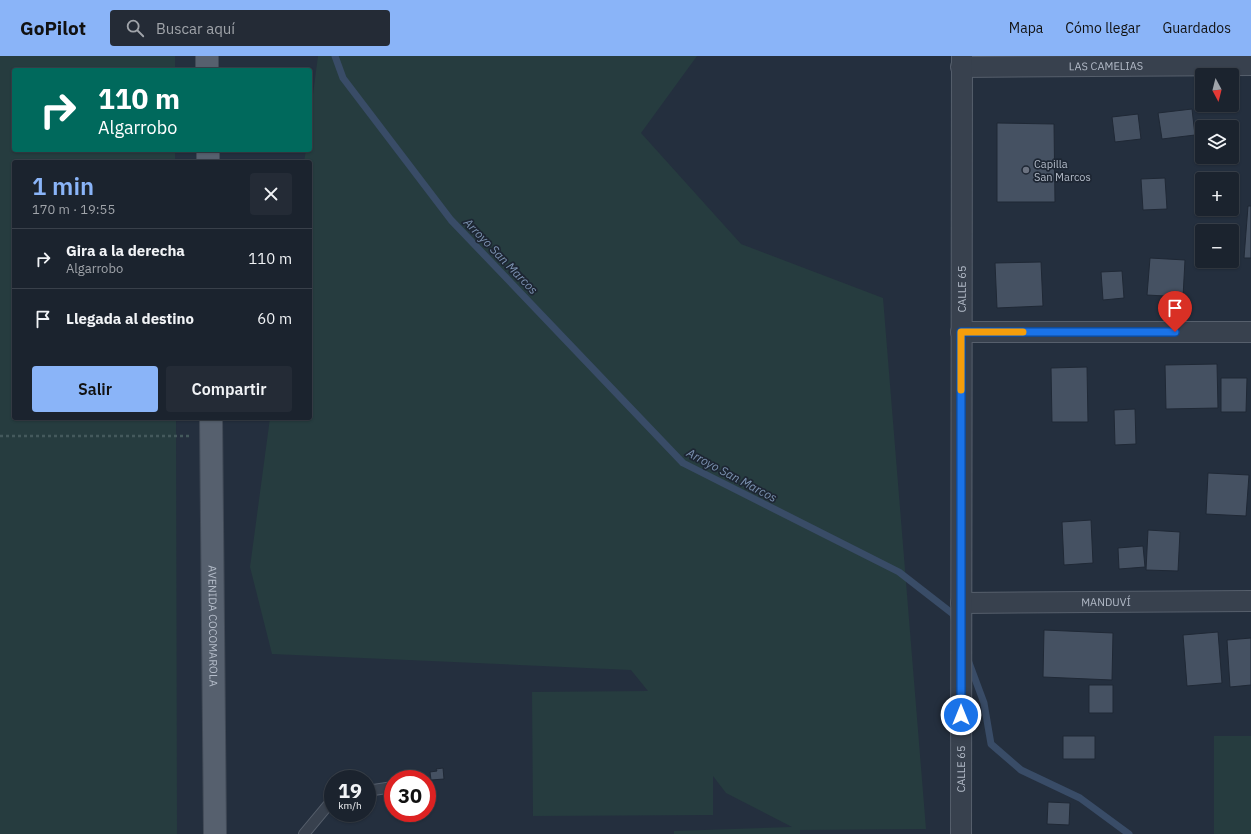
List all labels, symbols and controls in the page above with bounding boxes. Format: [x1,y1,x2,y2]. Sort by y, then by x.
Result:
search box [110,10,390,46]
text: GoPilot [20,16,86,40]
icon: search [124,17,146,39]
text: Buscar aquí [156,19,235,38]
text: Mapa [1009,19,1043,37]
text: Cómo llegar [1065,19,1140,37]
text: Guardados [1162,19,1231,37]
street label: LAS CAMELIAS [1069,59,1143,73]
north arrow [1195,68,1239,112]
map controls [1195,68,1239,268]
text: 110 m [98,80,180,117]
icon: right [32,84,84,136]
text: Algarrobo [98,116,177,139]
button: layers [1195,120,1239,164]
place label: Capilla San Marcos [1034,157,1091,184]
marker: Capilla San Marcos [1021,165,1031,175]
text: 1 min [32,170,94,202]
button: + [1195,172,1239,216]
button: close [250,173,292,215]
text: 170 m · 19:55 [32,201,115,218]
water label: Arroyo San Marcos [460,214,541,297]
button: − [1195,224,1239,268]
text: Gira a la derecha [66,241,185,260]
icon: right [32,248,54,270]
text: 110 m [248,249,292,268]
text: Algarrobo [66,260,123,277]
street label: CALLE 65 [955,265,969,313]
pin [1158,291,1192,332]
icon: arrive [1164,297,1186,319]
icon: arrive [32,308,54,330]
text: Llegada al destino [66,309,194,328]
text: 60 m [257,309,292,328]
button: Salir [32,366,158,412]
button: Compartir [166,366,292,412]
water label: Arroyo San Marcos [683,444,780,505]
street label: AVENIDA COCOMAROLA [205,565,221,687]
street label: MANDUVÍ [1081,595,1131,609]
position arrow [940,694,982,736]
street label: CALLE 65 [954,745,968,793]
speed limit sign: 30 [384,770,436,822]
text: 19 [338,777,362,804]
text: km/h [338,799,362,812]

